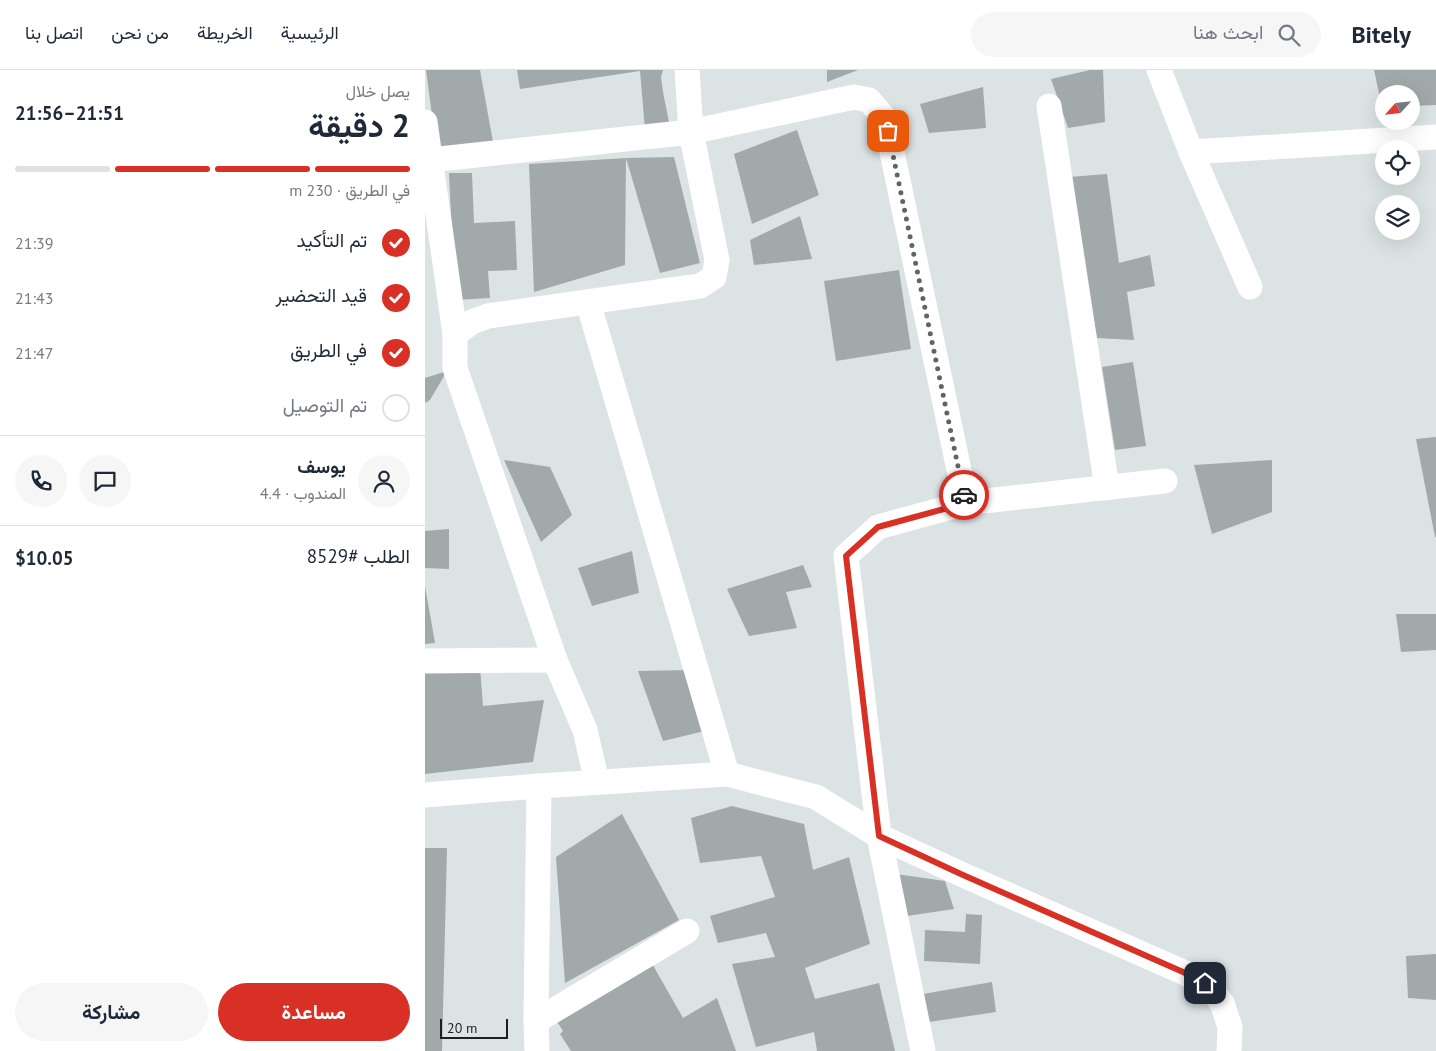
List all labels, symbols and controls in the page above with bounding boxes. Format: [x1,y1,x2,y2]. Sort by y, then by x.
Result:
search box [971,12,1321,57]
text: Bitely [1351,19,1411,50]
text: ابحث هنا [1193,20,1263,44]
text: اتصل بنا [25,21,83,44]
text: من نحن [111,21,169,44]
text: الخريطة [197,21,253,44]
text: الرئيسية [281,21,339,44]
icon: search [1275,21,1303,49]
text: يصل خلال [346,81,410,101]
north arrow [1375,85,1420,130]
map controls [1375,85,1420,240]
text: 21:51–21:56 [15,101,124,125]
text: 2 دقيقة [308,104,410,146]
pin [867,110,909,152]
icon: bag [874,117,902,145]
button: locate [1375,140,1420,185]
text: في الطريق · 230 m [289,180,410,200]
button: layers [1375,195,1420,240]
text: تم التأكيد [297,228,367,252]
icon: check [382,229,410,257]
text: 21:39 [15,233,53,253]
text: قيد التحضير [275,283,367,307]
icon: check [382,284,410,312]
text: 21:43 [15,288,53,308]
text: في الطريق [290,338,367,362]
icon: check [382,339,410,367]
text: 21:47 [15,343,53,363]
text: تم التوصيل [283,393,367,417]
text: يوسف [297,454,346,478]
button: phone [15,455,67,507]
button: chat [79,455,131,507]
button: person [358,455,410,507]
courier [939,470,989,520]
icon: car [950,481,978,509]
text: المندوب · 4.4 [260,483,346,503]
text: الطلب #8529 [307,544,410,568]
text: $10.05 [15,546,74,570]
pin [1184,962,1226,1004]
icon: home [1191,969,1219,997]
button: مشاركة [15,983,208,1041]
button: مساعدة [218,983,410,1041]
scale bar [440,1016,507,1039]
text: 20 m [447,1019,477,1037]

